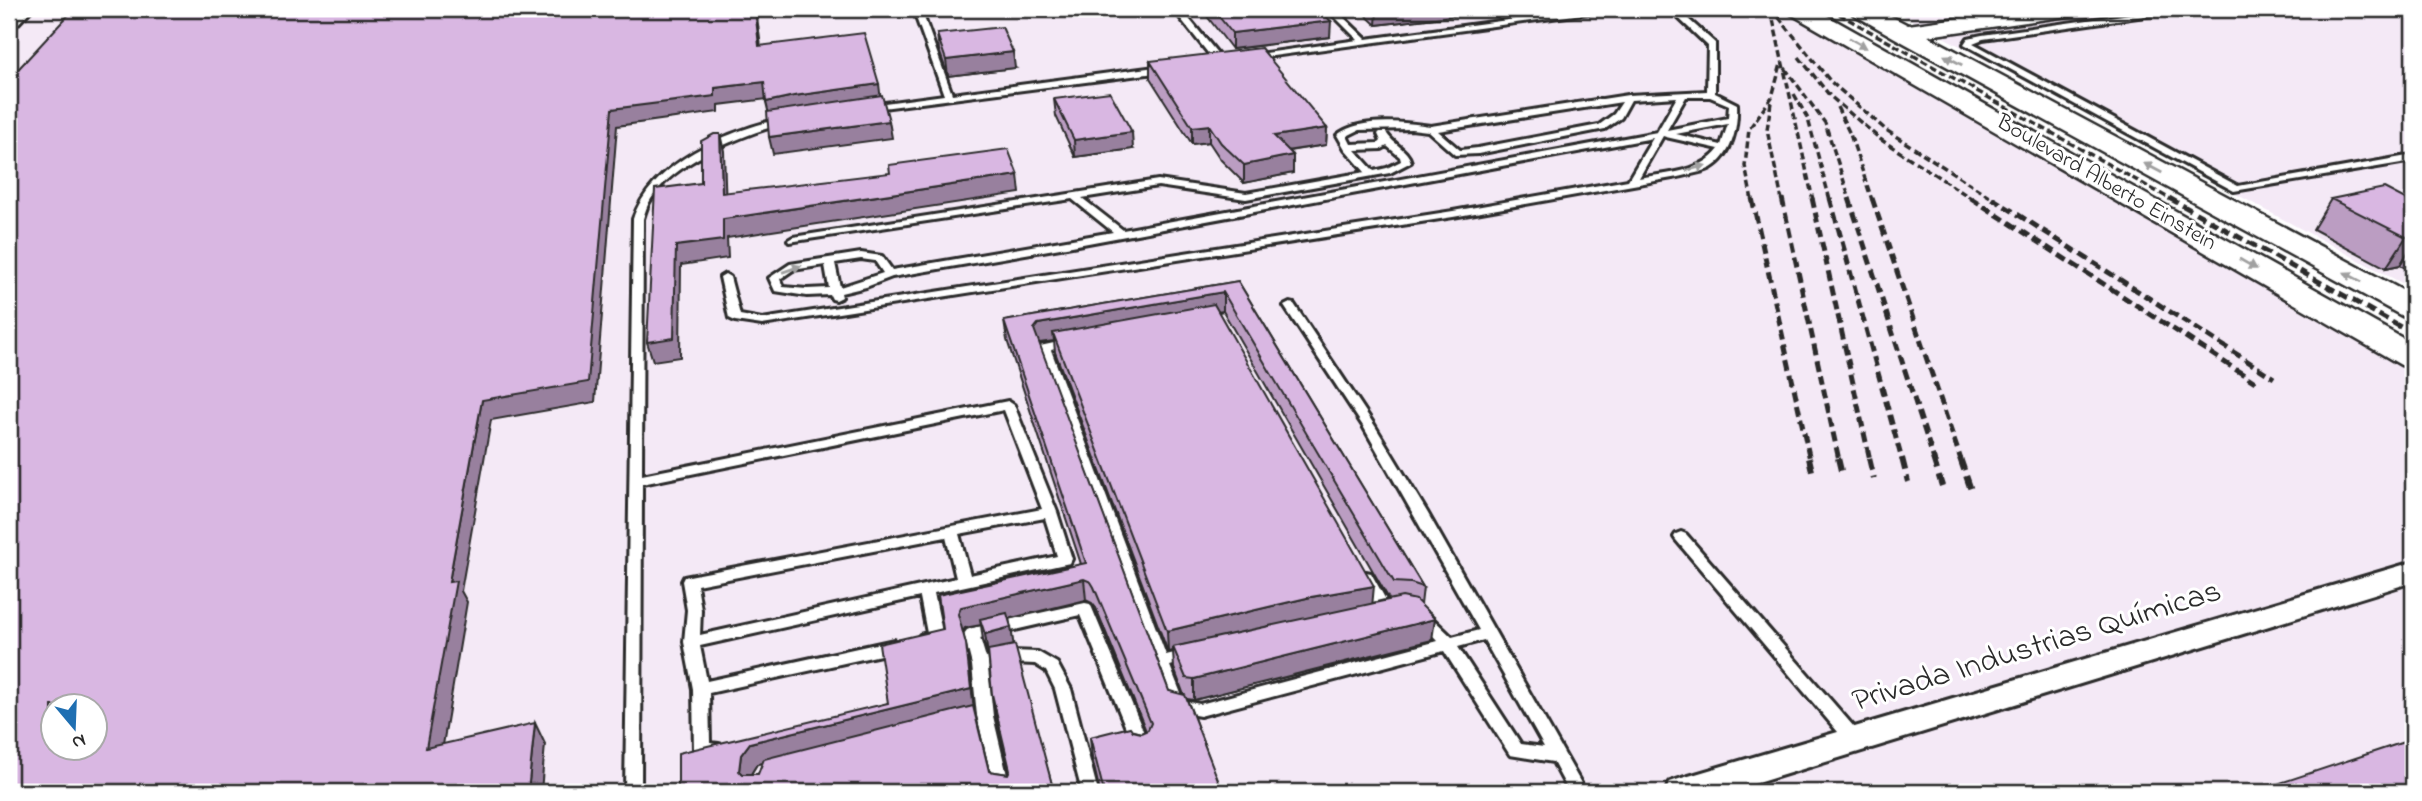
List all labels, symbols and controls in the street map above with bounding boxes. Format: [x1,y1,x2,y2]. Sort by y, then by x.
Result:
one-way arrow [1849,37,1868,49]
one-way arrow [1943,54,1963,66]
street label: Boulevard Alberto Einstein [1989,106,2222,260]
one-way arrow [2143,162,2163,174]
one-way arrow [1686,163,1707,173]
one-way arrow [2238,258,2258,270]
one-way arrow [782,263,803,274]
one-way arrow [2343,271,2363,282]
street label: Privada Industrias Químicas [1847,568,2227,726]
north arrow [38,692,108,762]
text: N [68,726,89,756]

